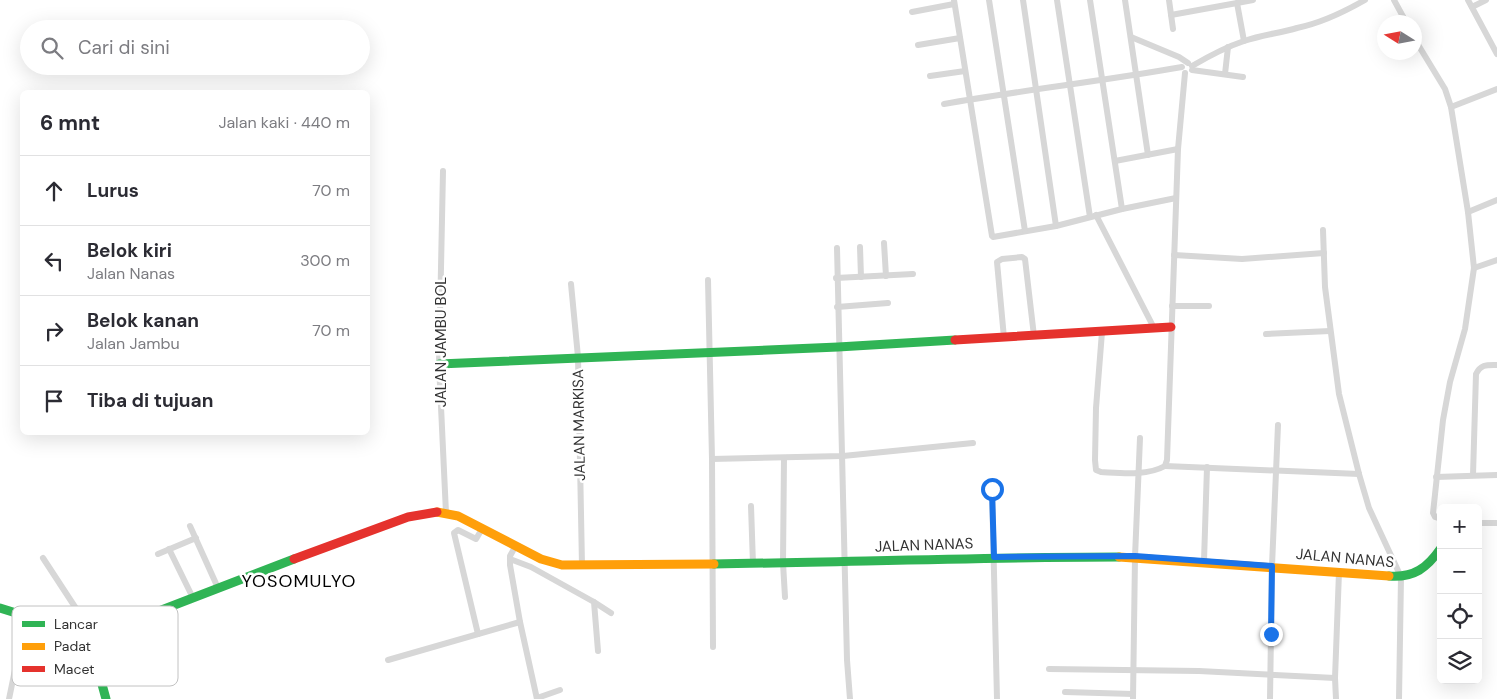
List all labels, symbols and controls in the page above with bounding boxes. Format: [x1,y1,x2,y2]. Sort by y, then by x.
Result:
north arrow [1377,15,1422,60]
search box [20,20,370,75]
icon: search [38,34,66,62]
text: Cari di sini [78,35,170,60]
text: 6 mnt [40,109,100,137]
text: Jalan kaki · 440 m [218,112,350,133]
icon: ahead [40,177,68,205]
text: Lurus [87,178,139,203]
text: 70 m [312,180,350,201]
text: Belok kiri [87,238,172,263]
icon: left [40,247,68,275]
text: 300 m [300,250,350,271]
text: Jalan Nanas [87,263,175,284]
street label: JALAN JAMBU BOL [431,277,451,407]
text: Belok kanan [87,308,199,333]
icon: right [40,317,68,345]
text: 70 m [312,320,350,341]
text: Jalan Jambu [87,333,180,354]
street label: JALAN MARKISA [568,369,590,481]
icon: arrive [40,387,68,415]
text: Tiba di tujuan [87,388,213,413]
route start [981,478,1004,501]
map controls [1437,504,1482,684]
button: + [1437,504,1482,549]
street label: JALAN NANAS [874,533,974,557]
street label: JALAN NANAS [1295,544,1395,572]
button: − [1437,549,1482,594]
district label: YOSOMULYO [242,569,356,593]
button: locate [1437,594,1482,639]
legend [12,606,178,686]
text: Lancar [54,615,98,633]
route end [1260,623,1283,646]
text: Padat [54,637,91,655]
button: layers [1437,639,1482,684]
text: Macet [54,660,95,678]

